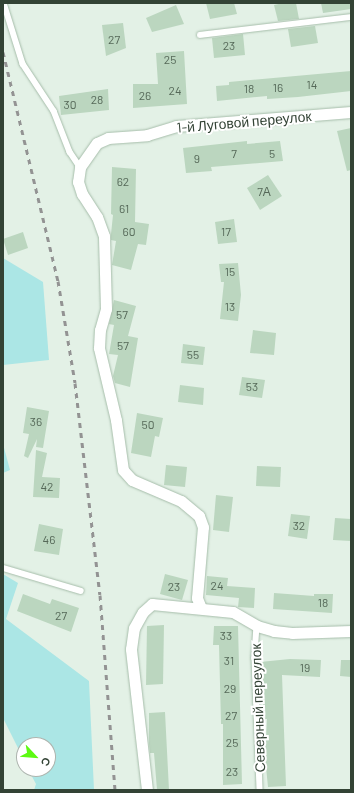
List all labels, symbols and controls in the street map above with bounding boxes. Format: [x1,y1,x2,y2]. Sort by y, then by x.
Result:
house number: 27 [108,33,120,47]
house number: 23 [223,39,235,53]
house number: 25 [164,53,176,67]
house number: 14 [307,78,317,92]
house number: 16 [273,81,283,95]
house number: 18 [244,82,254,96]
house number: 24 [168,84,182,98]
house number: 26 [139,89,151,103]
house number: 28 [91,93,103,107]
house number: 30 [64,98,76,112]
street label: 1-й Луговой переулок [176,108,312,136]
house number: 7 [231,147,237,161]
house number: 5 [269,147,275,161]
house number: 9 [194,152,200,166]
house number: 62 [117,175,129,189]
house number: 7А [257,185,271,199]
house number: 61 [119,202,129,216]
house number: 60 [123,225,135,239]
house number: 17 [221,225,231,239]
house number: 15 [225,265,235,279]
house number: 13 [225,300,235,314]
house number: 57 [116,308,128,322]
house number: 57 [117,339,129,353]
house number: 55 [187,348,199,362]
house number: 53 [246,380,258,394]
house number: 36 [30,415,42,429]
house number: 50 [142,418,154,432]
house number: 42 [40,480,54,494]
house number: 32 [293,519,305,533]
house number: 46 [43,533,55,547]
house number: 24 [210,579,224,593]
house number: 23 [168,580,180,594]
house number: 18 [318,596,328,610]
house number: 27 [55,609,67,623]
house number: 33 [220,629,232,643]
street label: Северный переулок [247,643,269,773]
house number: 31 [224,654,234,668]
house number: 19 [300,661,310,675]
house number: 29 [224,682,236,696]
house number: 27 [225,709,237,723]
house number: 25 [226,736,238,750]
north arrow [16,737,56,777]
text: С [39,756,54,768]
house number: 23 [226,765,238,779]

